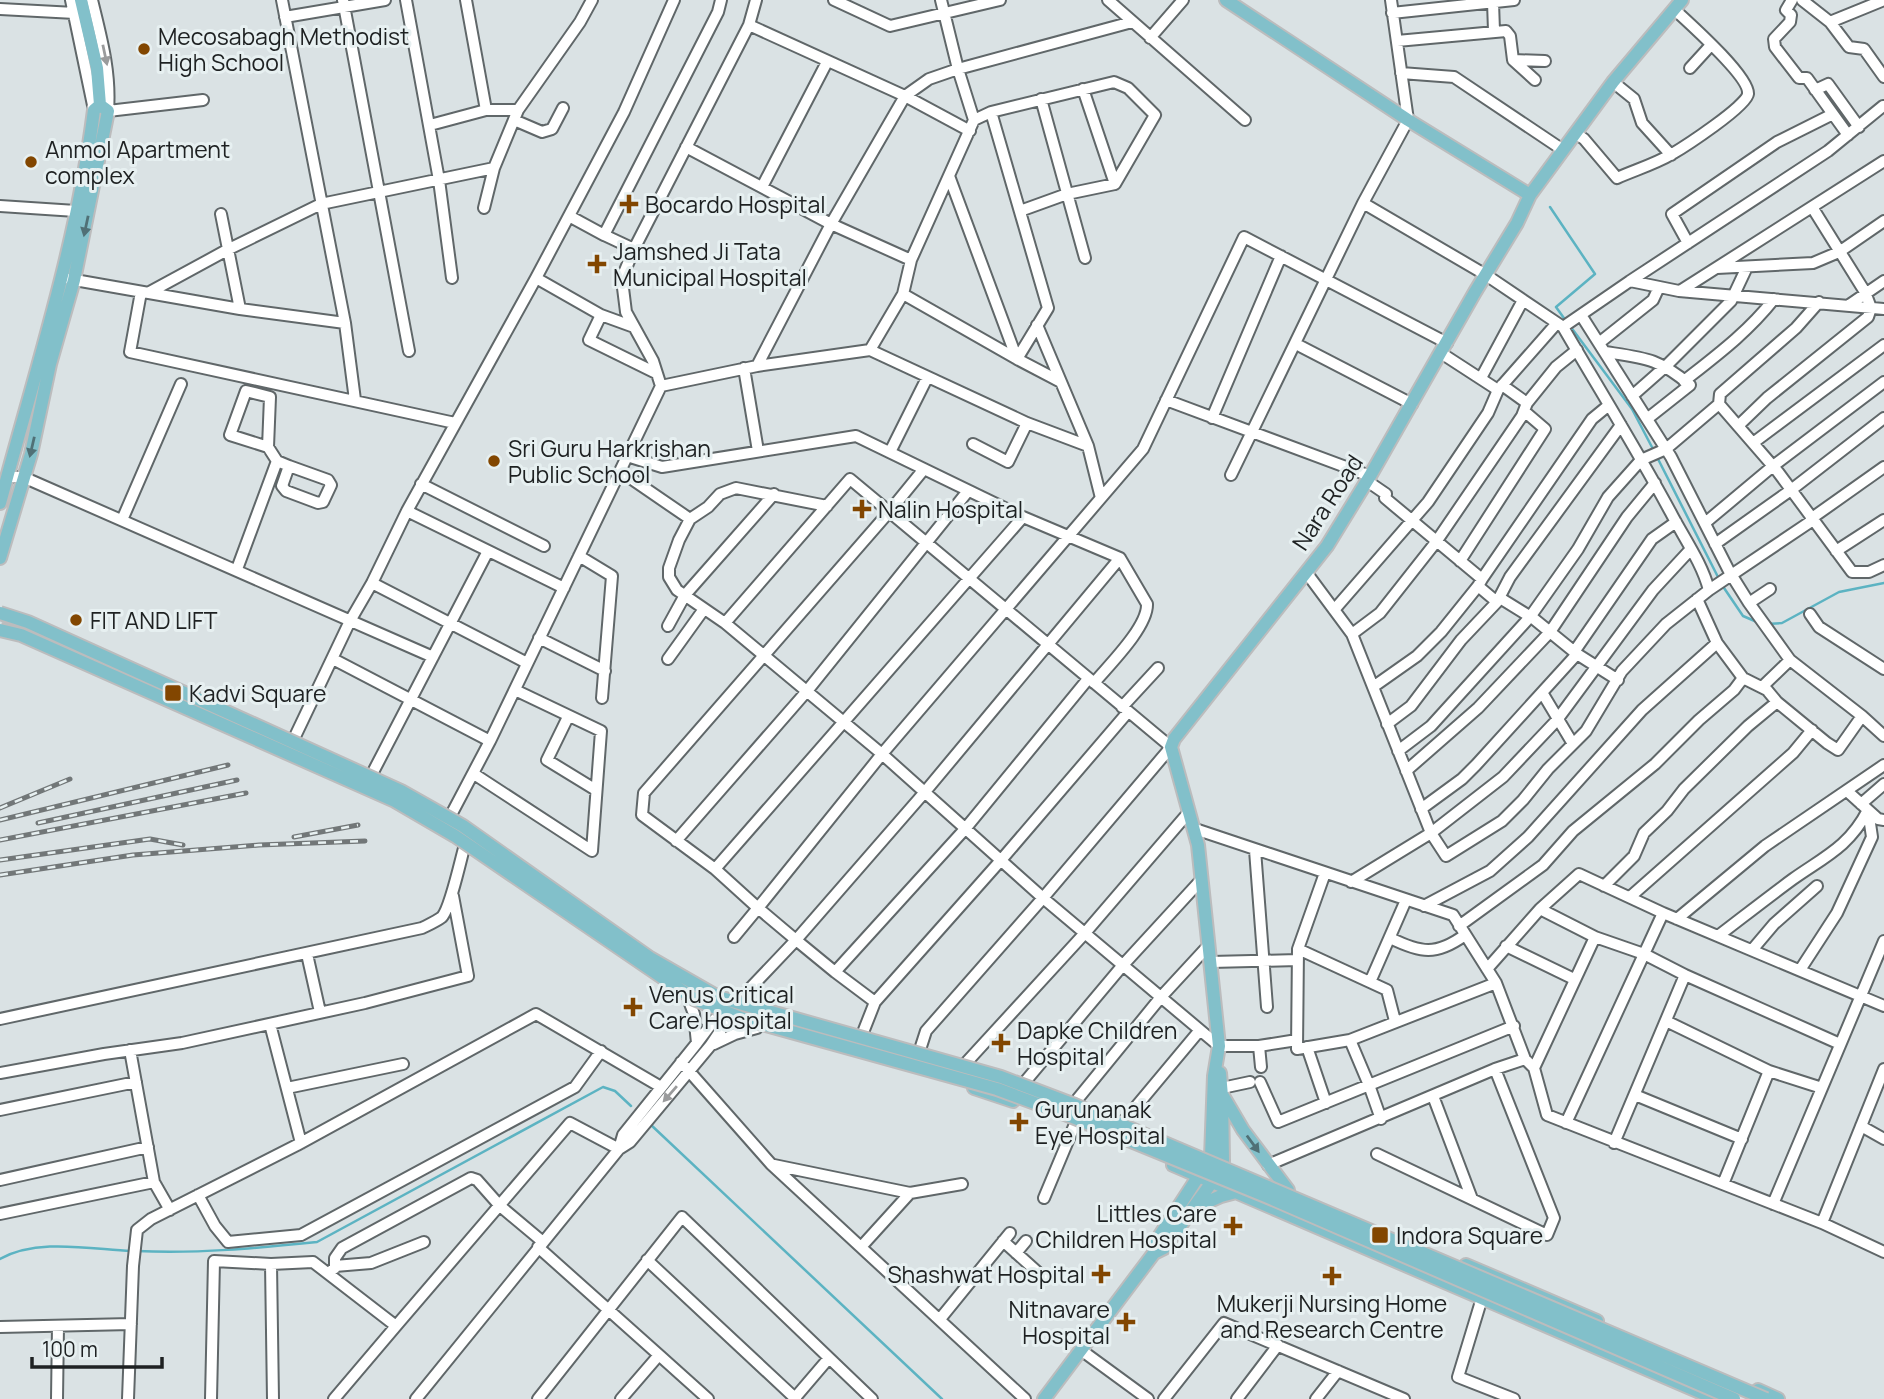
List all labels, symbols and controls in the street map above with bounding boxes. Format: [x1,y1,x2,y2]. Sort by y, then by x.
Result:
place label: Mecosabagh Methodist High School [158,20,409,78]
marker: Mecosabagh Methodist High School [136,41,152,57]
one-way arrow [100,44,111,66]
place label: Anmol Apartment complex [45,133,230,191]
marker: Anmol Apartment complex [23,154,39,170]
place label: Bocardo Hospital [645,188,826,220]
marker: Bocardo Hospital [619,194,639,214]
one-way arrow [80,215,91,237]
place label: Jamshed Ji Tata Municipal Hospital [613,235,807,293]
marker: Jamshed Ji Tata Municipal Hospital [587,254,607,274]
place label: Sri Guru Harkrishan Public School [508,432,711,490]
one-way arrow [26,436,37,458]
street label: Nara Road [1284,448,1370,556]
marker: Sri Guru Harkrishan Public School [486,453,502,469]
place label: Nalin Hospital [878,493,1023,525]
marker: Nalin Hospital [852,499,872,519]
place label: FIT AND LIFT [90,604,218,636]
marker: FIT AND LIFT [68,612,84,628]
place label: Kadvi Square [189,677,326,709]
marker: Kadvi Square [163,683,183,703]
place label: Venus Critical Care Hospital [649,978,794,1036]
marker: Venus Critical Care Hospital [623,997,643,1017]
place label: Dapke Children Hospital [1017,1014,1177,1072]
marker: Dapke Children Hospital [991,1033,1011,1053]
one-way arrow [662,1085,678,1103]
place label: Gurunanak Eye Hospital [1035,1093,1165,1151]
marker: Gurunanak Eye Hospital [1009,1112,1029,1132]
one-way arrow [1246,1135,1260,1153]
place label: Littles Care Children Hospital [1035,1197,1217,1255]
marker: Littles Care Children Hospital [1223,1216,1243,1236]
place label: Indora Square [1396,1219,1543,1251]
marker: Indora Square [1370,1225,1390,1245]
place label: Shashwat Hospital [887,1258,1085,1290]
marker: Shashwat Hospital [1091,1264,1111,1284]
marker: Mukerji Nursing Home and Research Centre [1322,1266,1342,1286]
place label: Mukerji Nursing Home and Research Centre [1217,1287,1447,1345]
place label: Nitnavare Hospital [1008,1293,1110,1351]
marker: Nitnavare Hospital [1116,1312,1136,1332]
scale bar [32,1326,161,1370]
text: 100 m [42,1335,98,1363]

